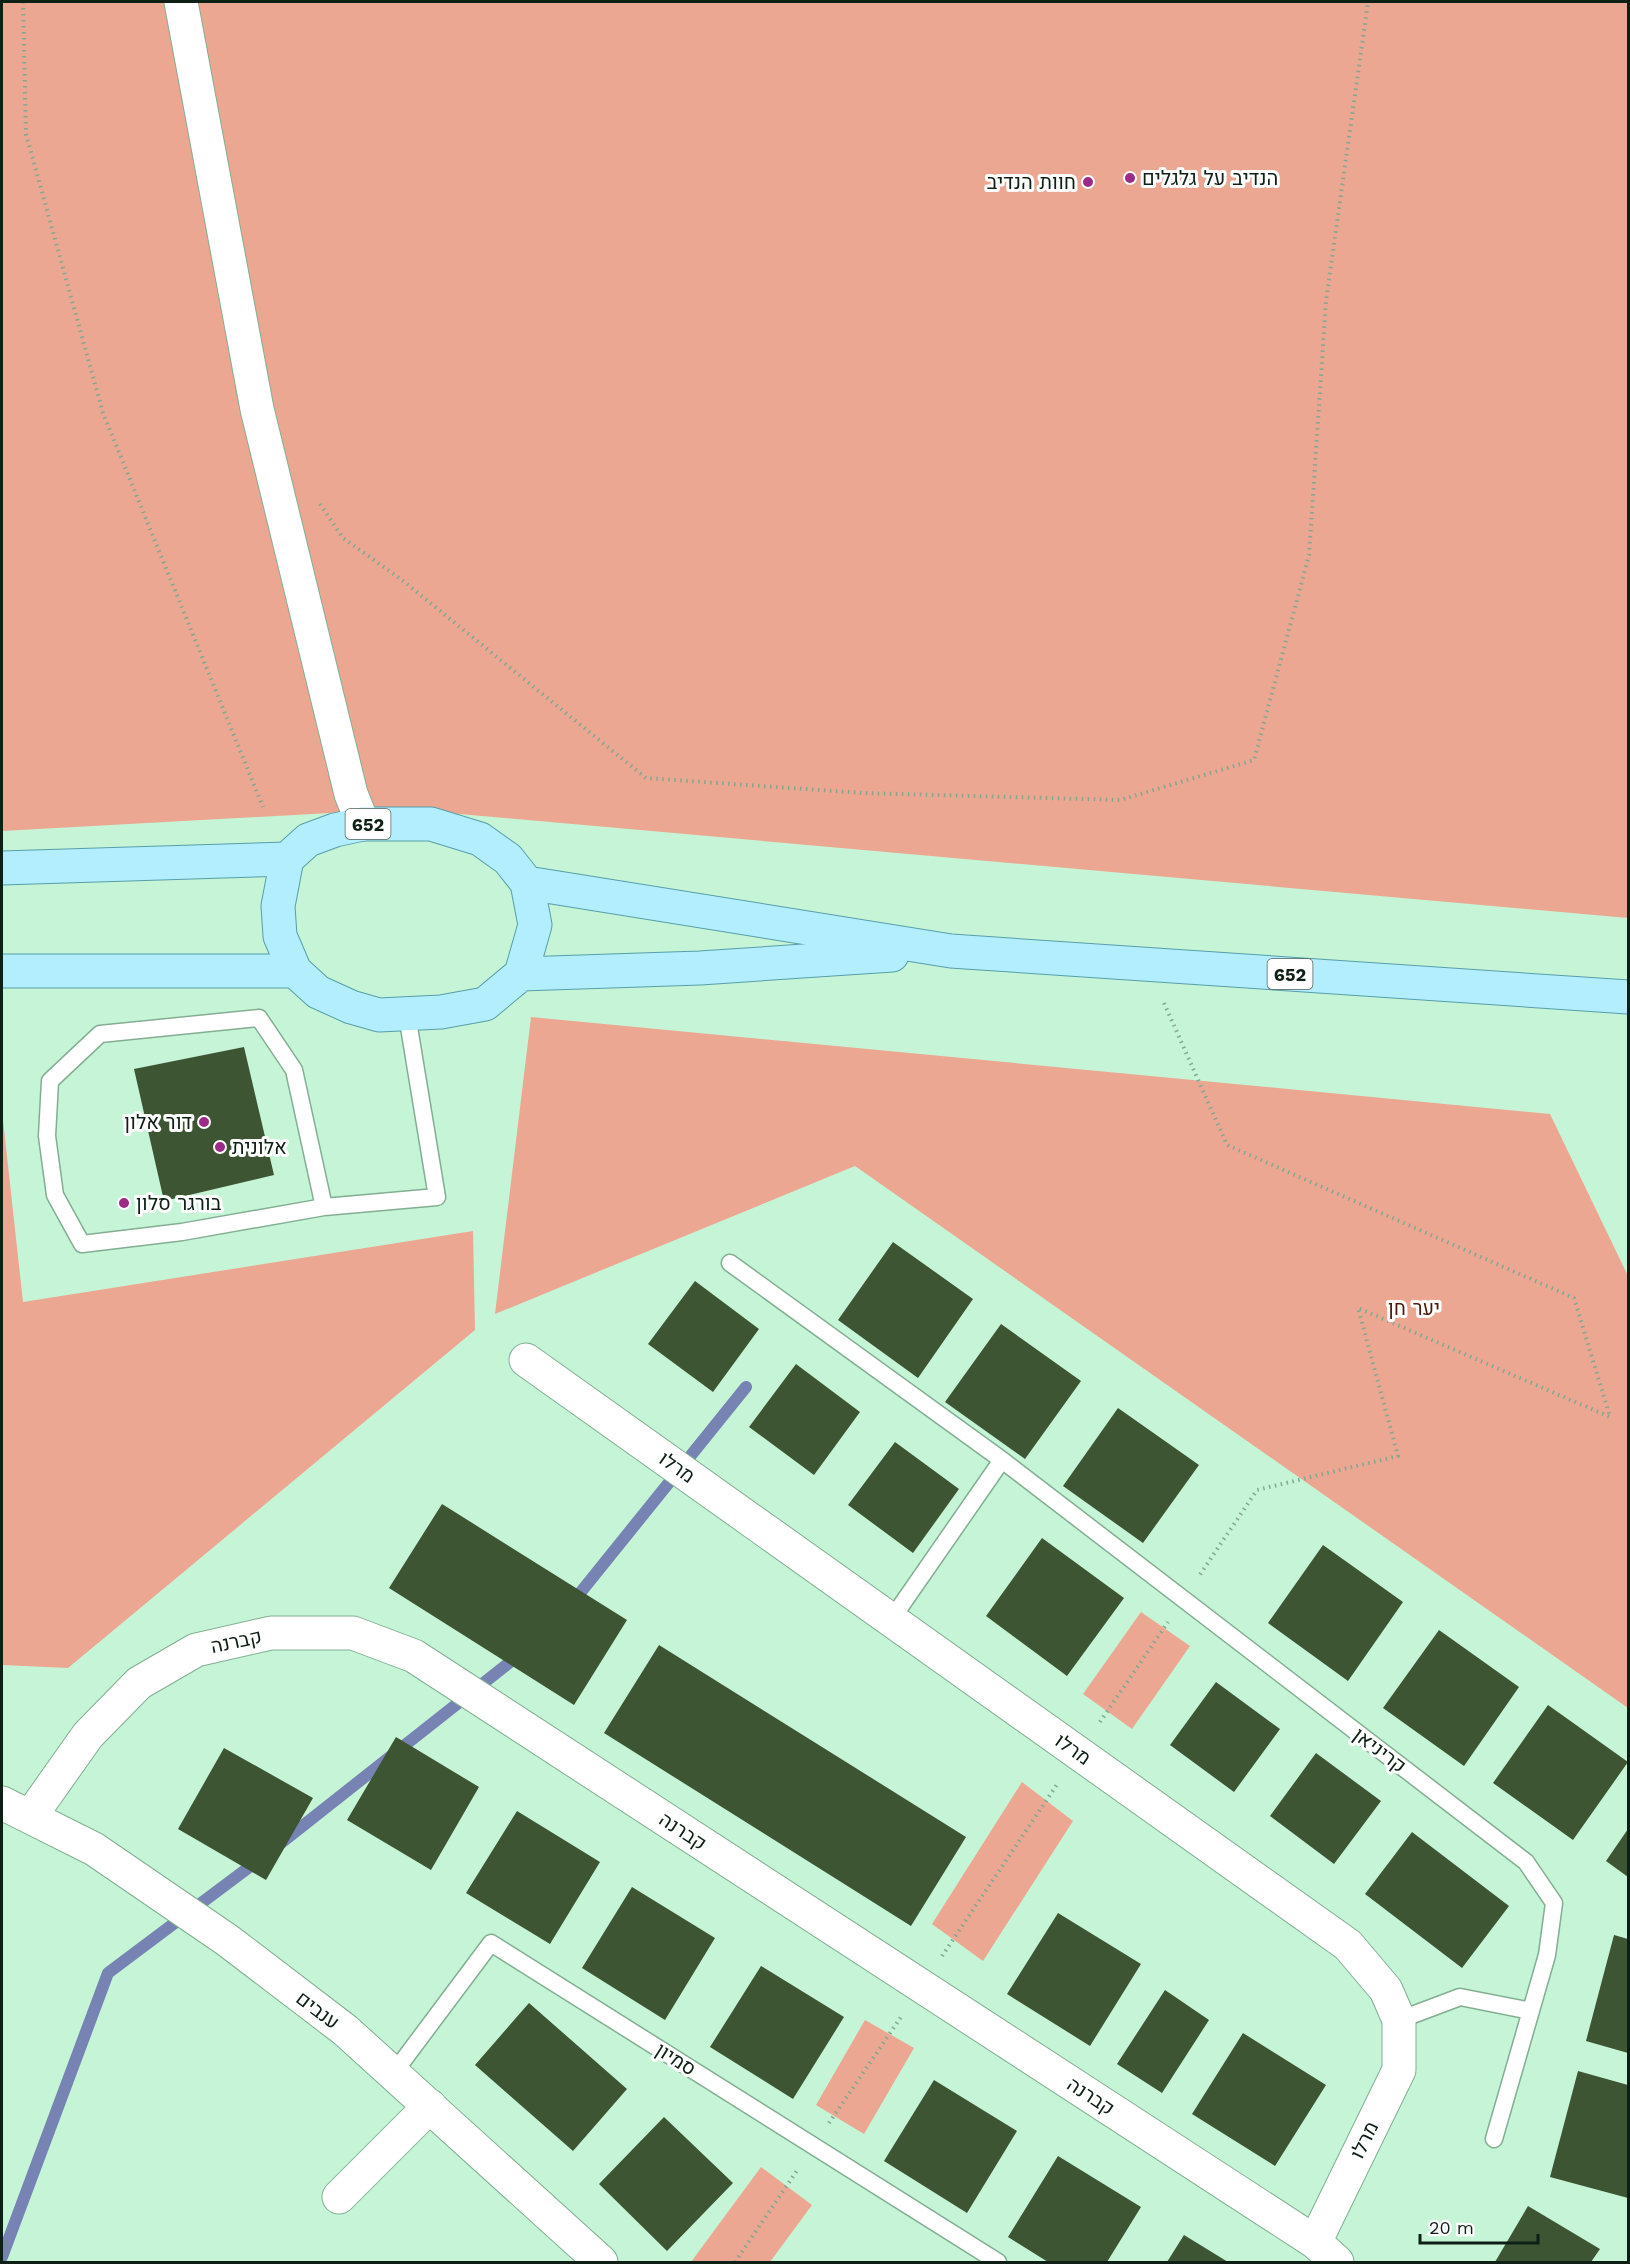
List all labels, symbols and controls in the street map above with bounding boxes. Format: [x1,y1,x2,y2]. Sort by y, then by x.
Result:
place label: הנדיב על גלגלים [1142,166,1278,190]
place label: חוות הנדיב [987,170,1076,194]
marker: הנדיב על גלגלים [1123,171,1137,185]
marker: חוות הנדיב [1081,175,1095,189]
road number: 652 [346,809,391,839]
road number: 652 [1268,959,1312,989]
place label: דור אלון [124,1110,192,1134]
marker: דור אלון [197,1115,211,1129]
place label: אלונית [232,1135,287,1159]
marker: אלונית [213,1140,227,1154]
place label: בורגר סלון [136,1191,222,1215]
marker: בורגר סלון [117,1196,131,1210]
park label: יער חן [1388,1296,1440,1320]
street label: מרלו [654,1446,700,1488]
street label: קברנה [208,1624,264,1658]
street label: קריניאן [1349,1722,1411,1778]
street label: מרלו [1050,1728,1096,1770]
street label: קברנה [655,1807,711,1855]
street label: ענבים [292,1986,344,2034]
street label: סמיון [651,2037,701,2081]
street label: קברנה [1063,2072,1119,2120]
street label: מרלו [1345,2117,1383,2163]
scale bar [1420,2207,1538,2245]
text: 20 m [1429,2217,1474,2238]

